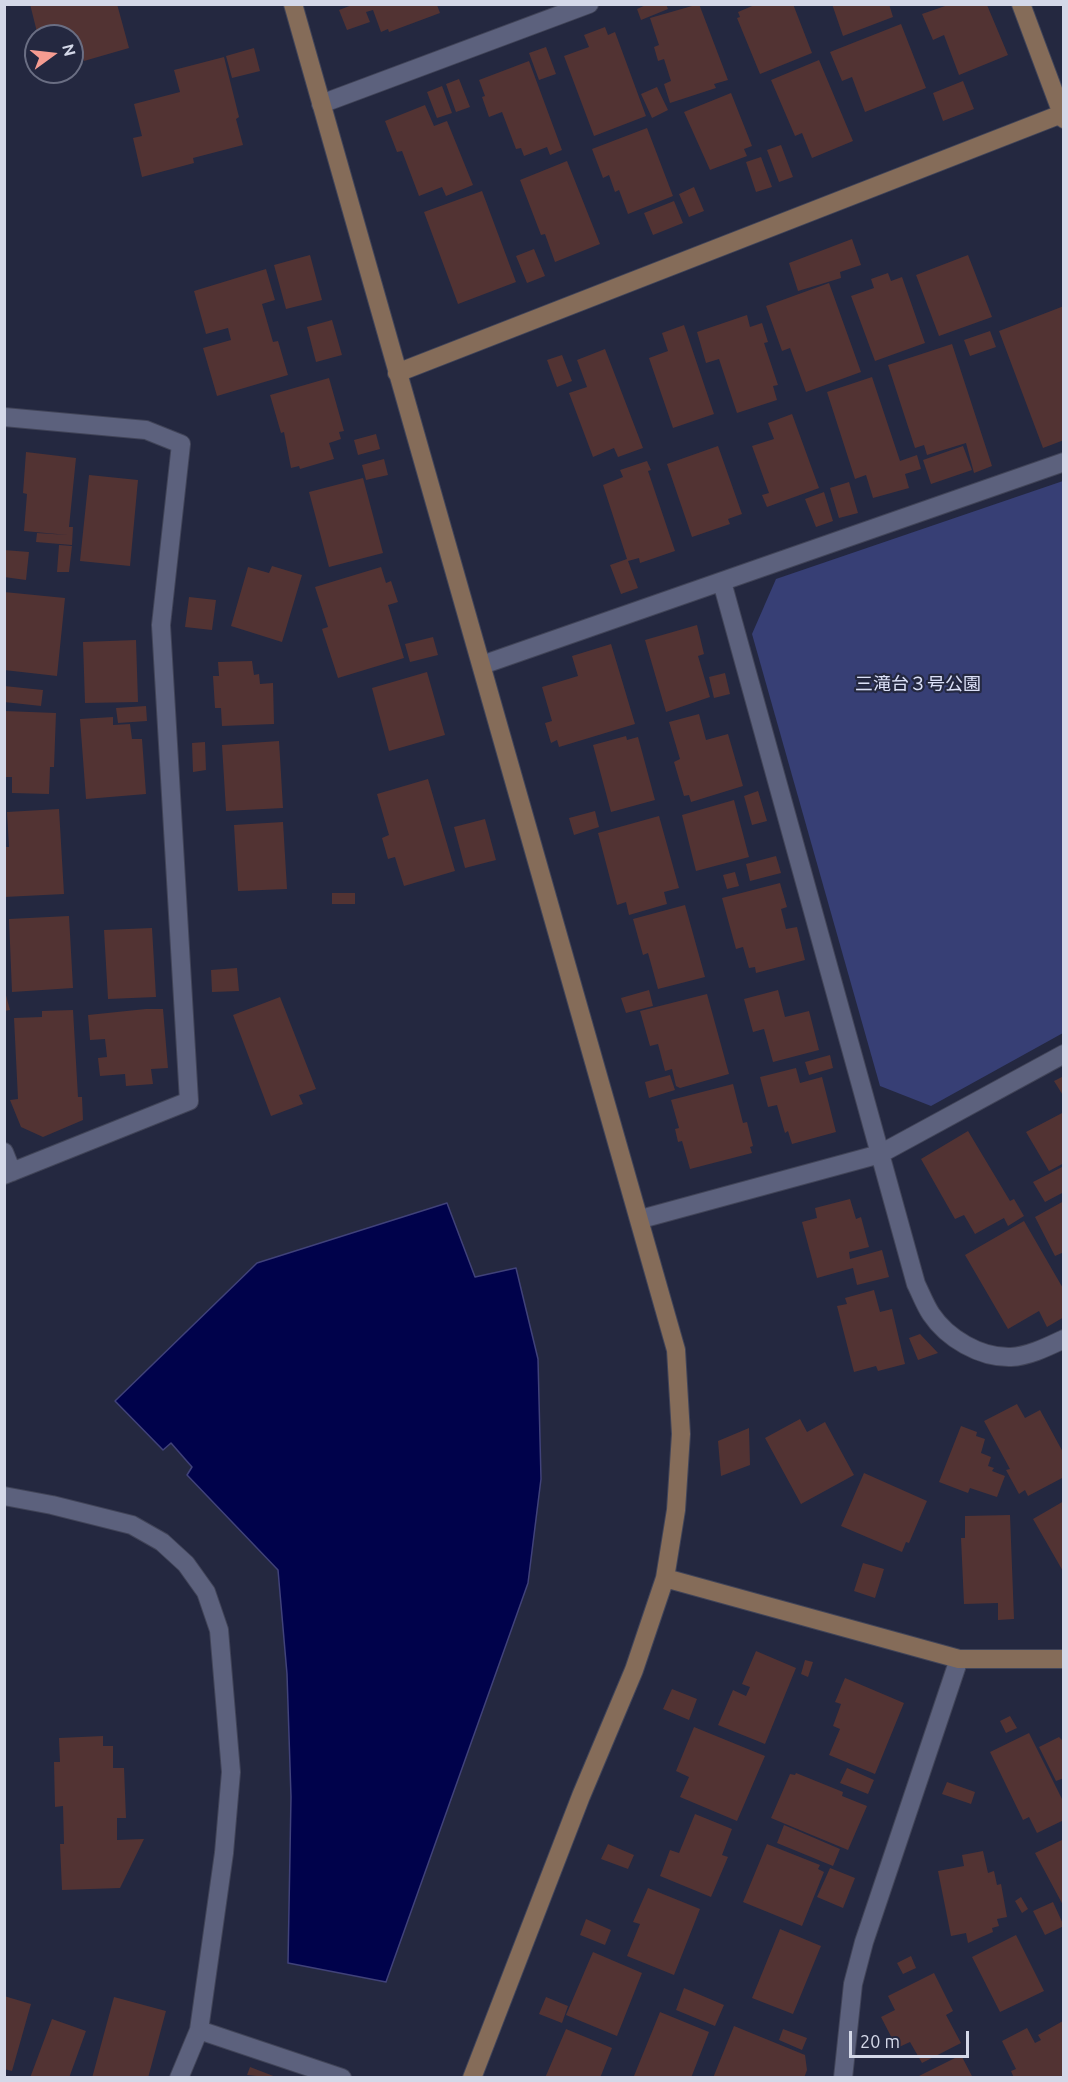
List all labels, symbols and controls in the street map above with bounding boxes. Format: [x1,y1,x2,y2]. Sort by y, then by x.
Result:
north arrow [24,24,84,84]
text: N [59,42,80,58]
park label: 三滝台３号公園 [855,673,981,695]
scale bar [852,2019,972,2057]
text: 20 m [860,2031,900,2051]

